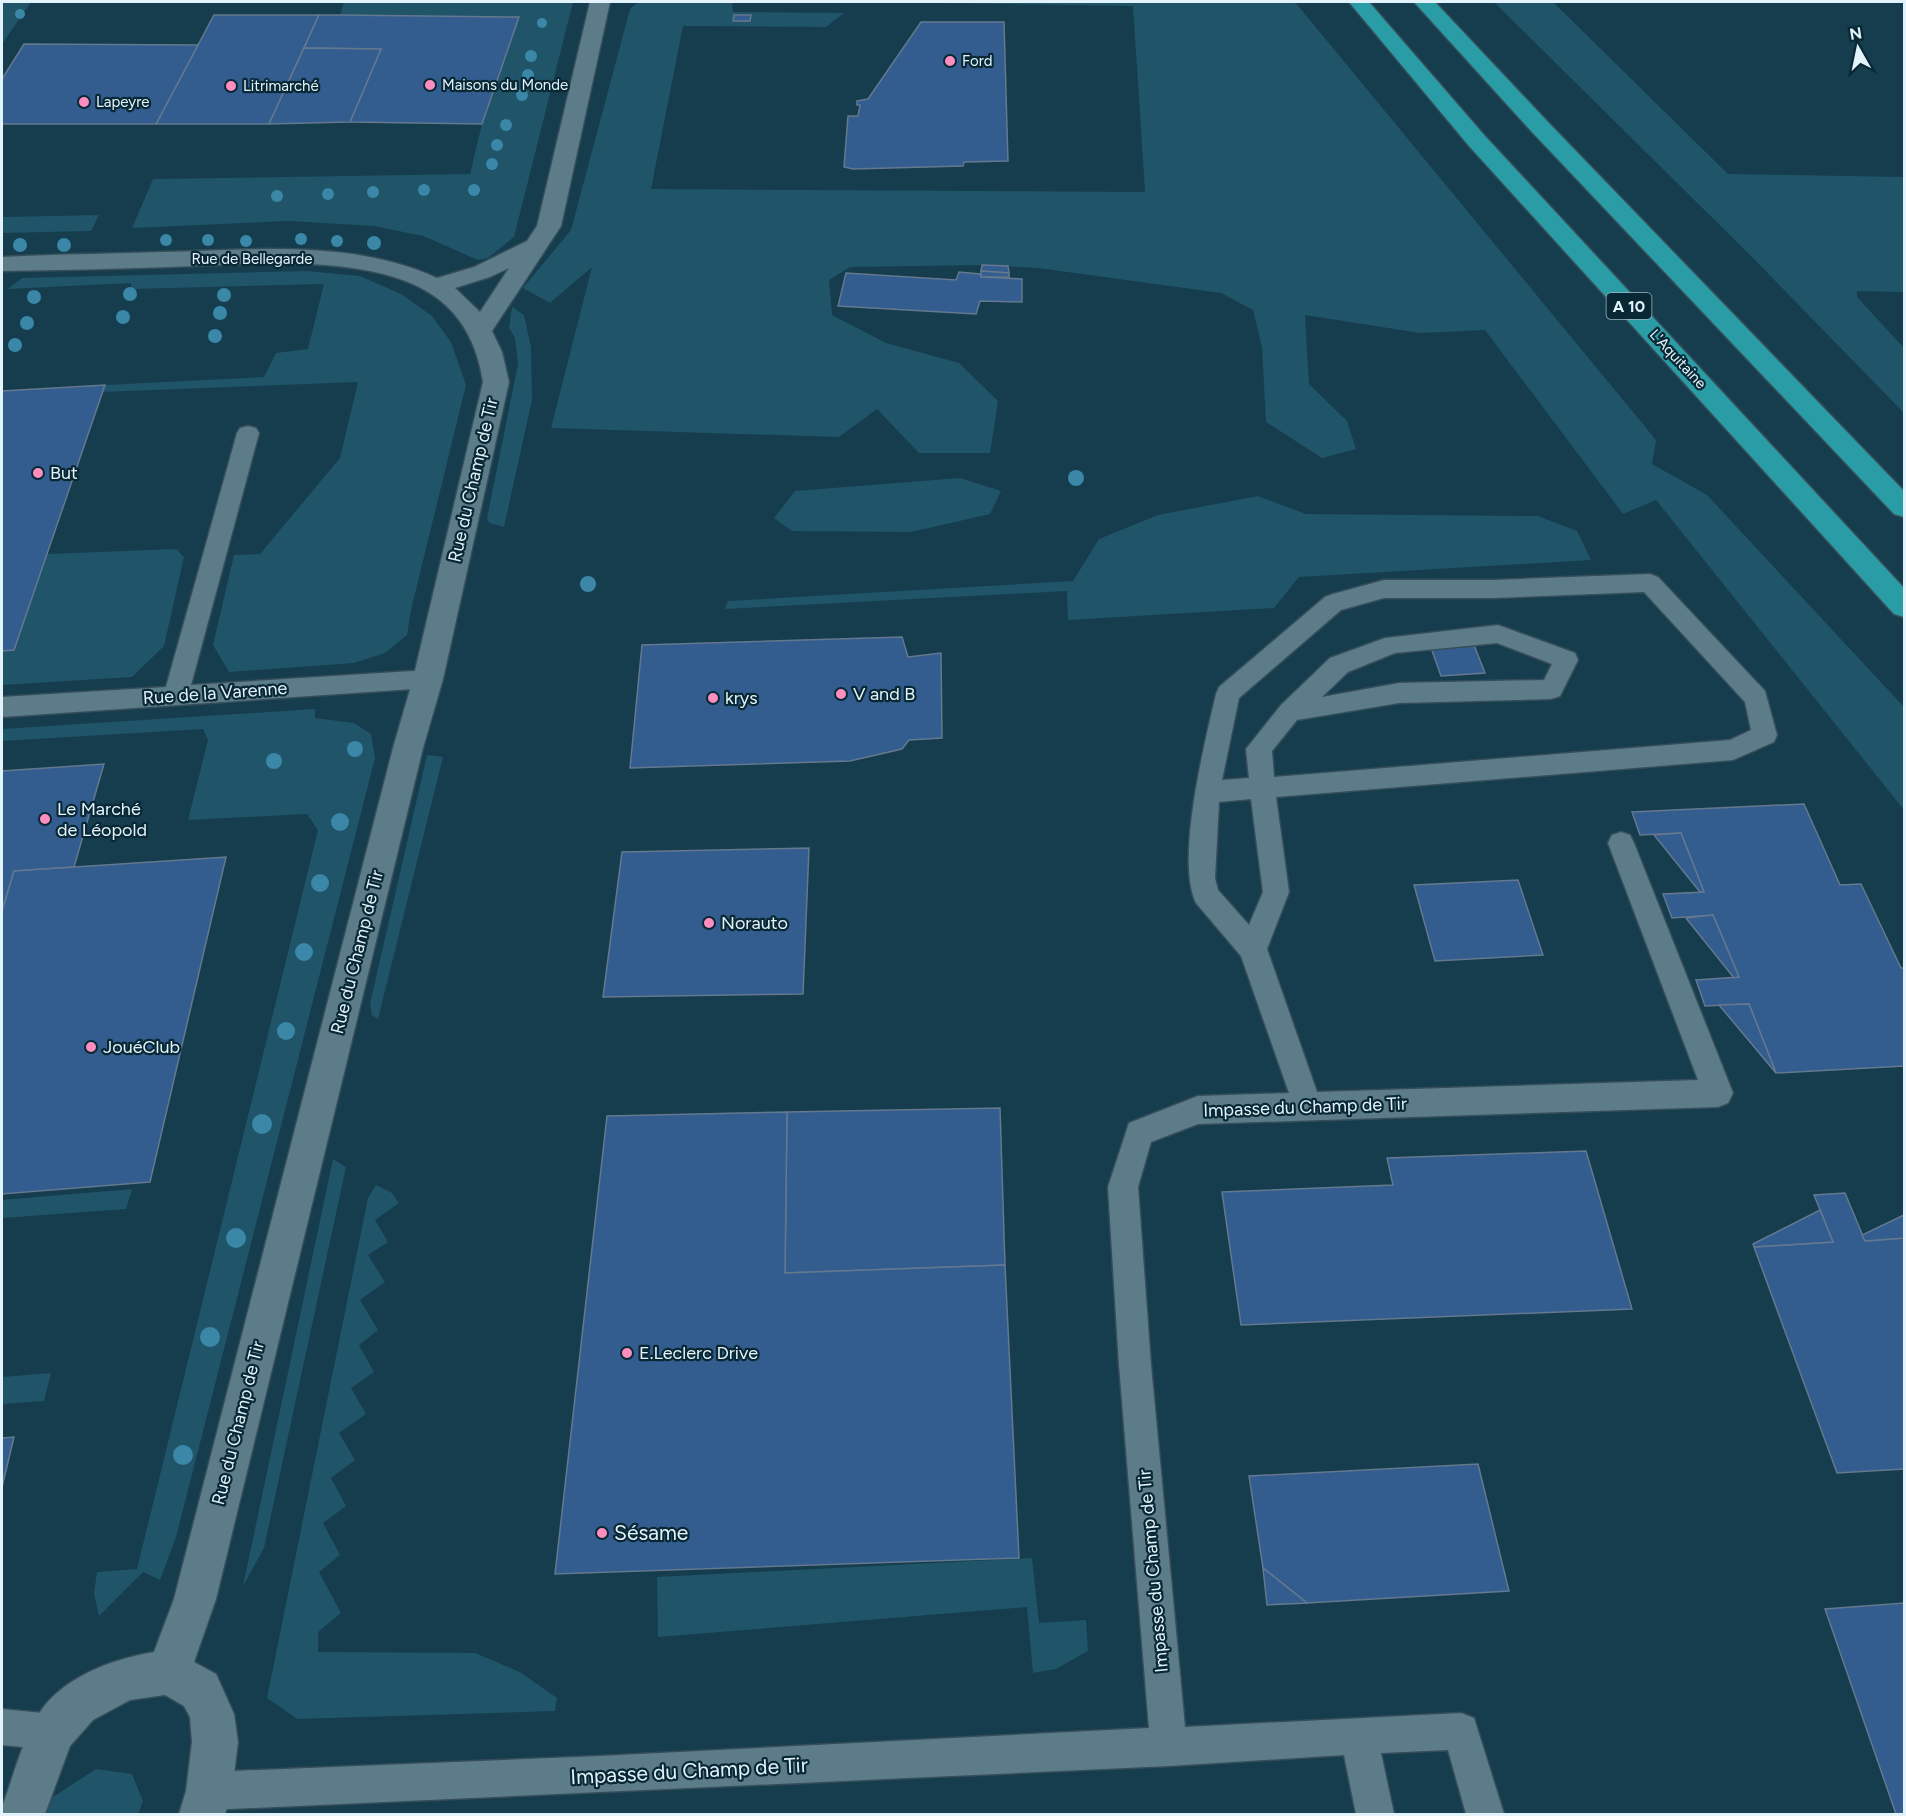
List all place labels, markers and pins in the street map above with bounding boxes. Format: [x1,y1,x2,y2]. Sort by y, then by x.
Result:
place label: Ford [962,52,993,70]
marker: Ford [943,54,957,68]
place label: Maisons du Monde [442,76,568,94]
place label: Litrimarché [243,77,319,95]
marker: Maisons du Monde [423,78,437,92]
marker: Litrimarché [224,79,238,93]
place label: Lapeyre [96,93,149,111]
marker: Lapeyre [77,95,91,109]
place label: But [50,462,78,484]
marker: But [31,466,45,480]
place label: V and B [853,683,915,705]
place label: krys [725,687,758,709]
marker: V and B [834,687,848,701]
marker: krys [706,691,720,705]
place label: Le Marché de Léopold [57,798,147,841]
marker: Le Marché de Léopold [38,812,52,826]
place label: Norauto [721,912,788,934]
marker: Norauto [702,916,716,930]
place label: JouéClub [103,1036,180,1058]
marker: JouéClub [84,1040,98,1054]
place label: E.Leclerc Drive [639,1342,758,1364]
marker: E.Leclerc Drive [620,1346,634,1360]
place label: Sésame [614,1520,688,1545]
marker: Sésame [595,1526,609,1540]

